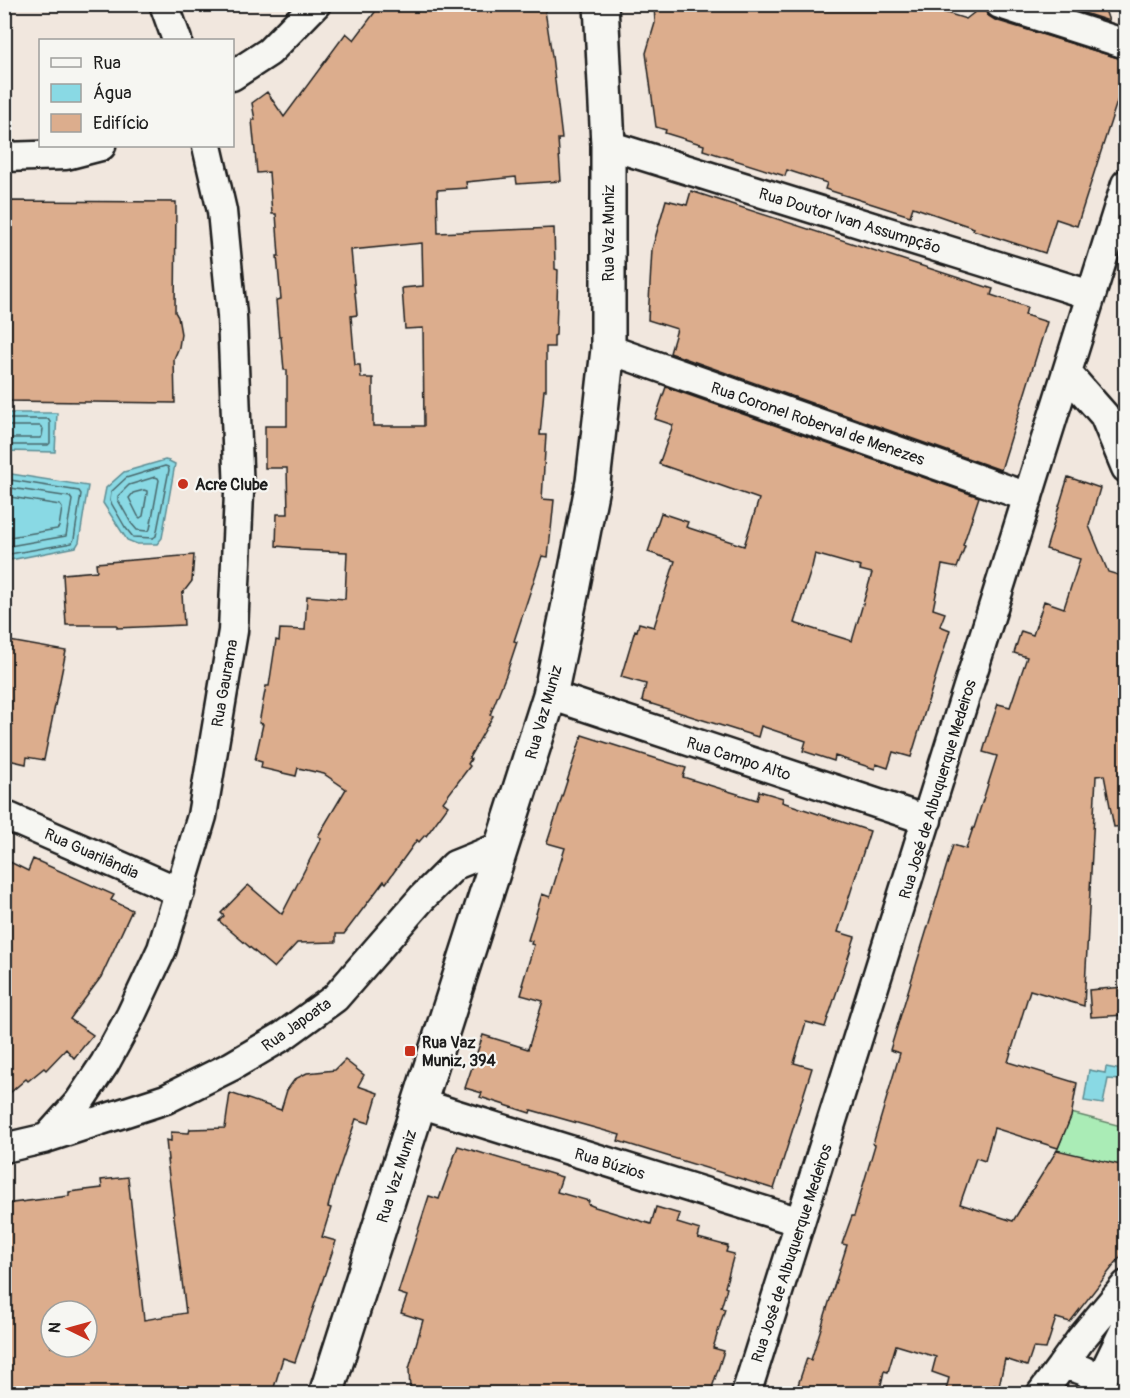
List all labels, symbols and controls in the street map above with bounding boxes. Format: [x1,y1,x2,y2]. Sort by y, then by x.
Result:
legend [39,39,234,147]
text: Rua [93,52,121,75]
text: Água [93,82,132,105]
text: Edifício [93,112,149,135]
street label: Rua Doutor Ivan Assumpção [756,184,943,258]
street label: Rua Vaz Muniz [599,185,619,281]
street label: Rua Coronel Roberval de Menezes [708,378,927,470]
place label: Acre Clube [195,475,269,495]
marker: Acre Clube [176,477,190,491]
street label: Rua Gaurama [207,638,243,729]
street label: Rua Vaz Muniz [521,663,567,762]
street label: Rua José de Albuquerque Medeiros [895,677,981,901]
street label: Rua Campo Alto [684,733,794,785]
street label: Rua Guarilândia [41,824,142,884]
street label: Rua Japoata [258,994,335,1056]
place label: Rua Vaz Muniz, 394 [422,1033,497,1071]
marker: Rua Vaz Muniz, 394 [403,1044,417,1058]
street label: Rua Vaz Muniz [372,1127,421,1225]
street label: Rua José de Albuquerque Medeiros [747,1142,837,1365]
street label: Rua Búzios [572,1144,647,1184]
north arrow [39,1299,99,1359]
text: N [45,1321,66,1334]

